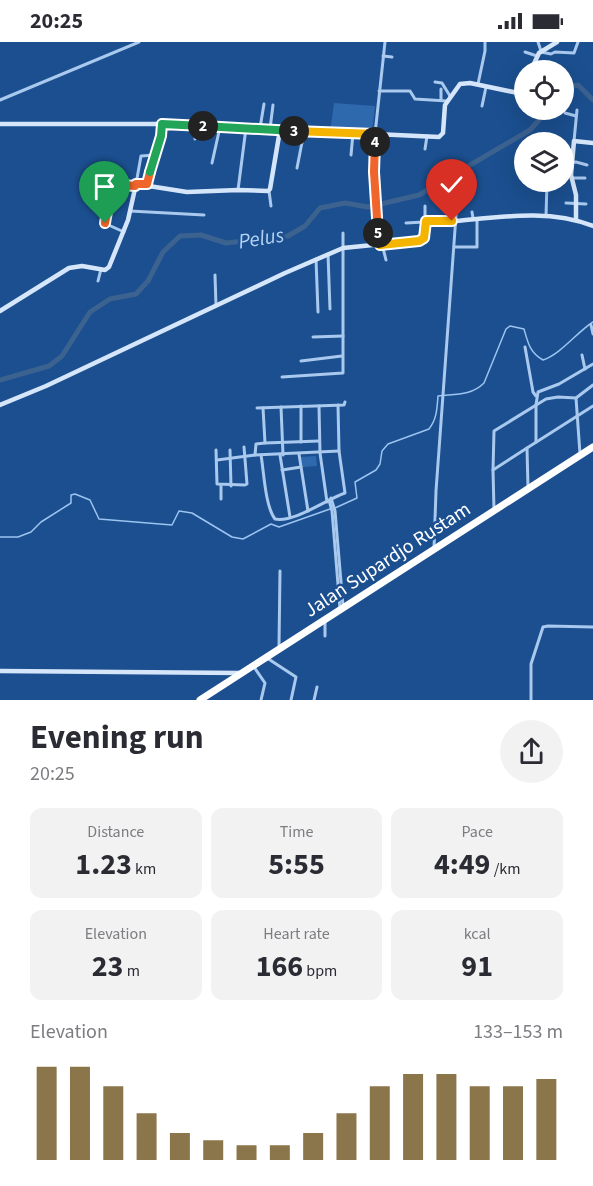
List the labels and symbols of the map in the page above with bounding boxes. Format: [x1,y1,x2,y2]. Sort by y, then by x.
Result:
pin: 2 [188,111,218,141]
pin: 3 [279,116,309,146]
pin: 4 [360,127,390,157]
pin [426,159,477,221]
pin [79,161,130,223]
pin: 5 [363,218,393,248]
water label: Pelus [236,220,286,256]
street label: Jalan Supardjo Rustam [299,496,476,624]

